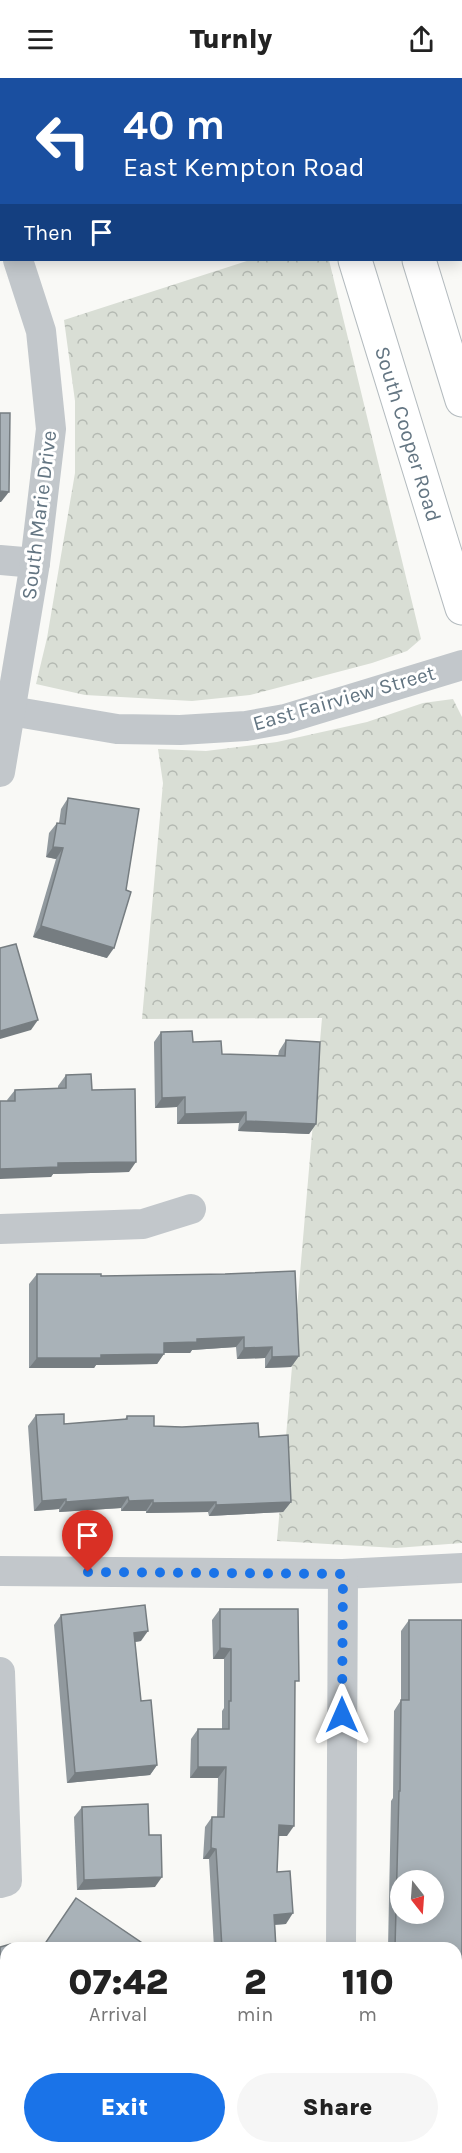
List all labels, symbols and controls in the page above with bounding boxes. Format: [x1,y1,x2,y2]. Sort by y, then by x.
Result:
icon: menu [24,23,57,56]
text: Turnly [190,23,272,55]
icon: share [405,23,438,56]
text: 40 m [123,100,225,150]
icon: left [24,102,102,180]
text: East Kempton Road [123,151,365,183]
icon: arrive [85,216,118,249]
text: Then [24,220,73,246]
street label: South Cooper Road [370,343,446,525]
street label: South Marie Drive [17,429,61,601]
street label: East Fairview Street [250,660,438,736]
pin [62,1510,113,1572]
icon: arrive [71,1519,104,1552]
position arrow [310,1683,374,1747]
north arrow [390,1870,444,1924]
map controls [390,1870,444,1924]
text: 07:42 [68,1961,168,2003]
text: 2 [244,1961,266,2003]
text: 110 [342,1961,394,2003]
text: Arrival [89,2003,148,2026]
text: min [237,2003,273,2026]
text: m [358,2003,377,2026]
button: Exit [24,2073,225,2142]
button: Share [237,2073,438,2142]

